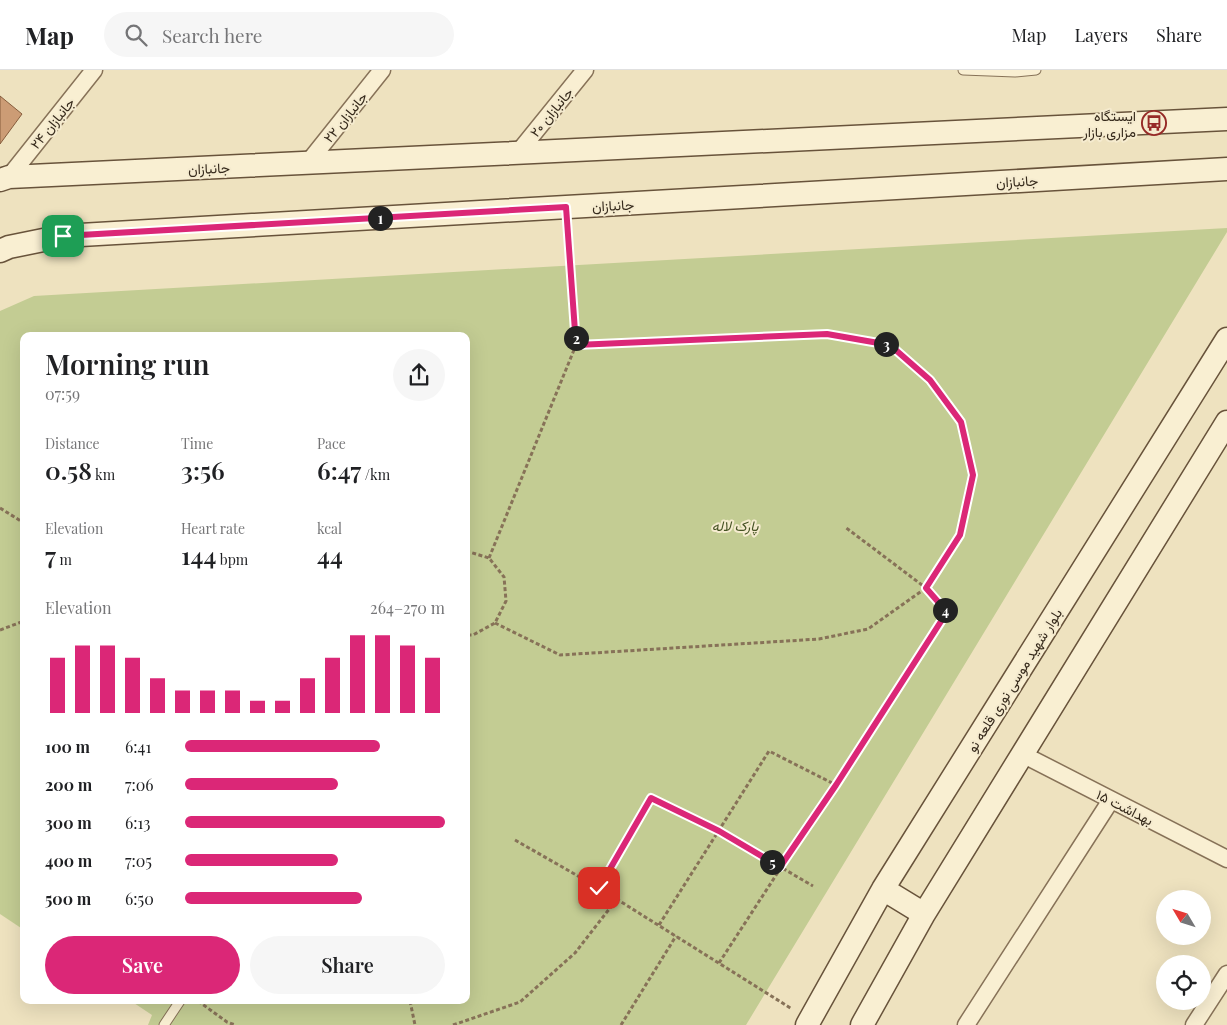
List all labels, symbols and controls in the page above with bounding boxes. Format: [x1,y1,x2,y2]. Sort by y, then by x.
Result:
search box [104,12,454,57]
text: Map [25,19,74,51]
icon: search [122,21,150,49]
text: Search here [162,22,262,48]
text: Map [1011,23,1046,47]
text: Layers [1074,23,1128,47]
text: Share [1156,23,1202,47]
street label: جانبازان ۲۰ [525,83,577,141]
street label: جانبازان ۲۲ [319,88,371,146]
street label: جانبازان ۲۴ [25,93,79,153]
place label: ایستگاه مزاری بازار [1082,106,1136,141]
bus stop icon: ایستگاه مزاری بازار [1141,110,1167,136]
street label: جانبازان [188,158,230,178]
street label: جانبازان [995,170,1039,192]
street label: جانبازان [591,194,635,216]
pin: 1 [368,206,392,230]
text: 1 [378,209,383,228]
pin [42,215,84,257]
icon: arrive [49,222,77,250]
pin: 2 [564,326,588,350]
text: 2 [573,329,580,348]
pin: 3 [874,332,898,356]
text: 3 [883,335,890,354]
text: Morning run [45,345,209,382]
button: share [393,349,445,401]
text: 07:59 [45,383,80,404]
text: Distance [45,434,100,453]
text: Time [181,434,213,453]
text: Pace [317,434,346,453]
text: 0.58 [45,453,92,486]
text: 3:56 [181,453,225,486]
text: 6:47 [317,453,361,486]
text: km [92,465,115,484]
text: /km [361,465,390,484]
park label: پارک لاله [712,516,759,536]
text: Elevation [45,519,103,538]
text: Heart rate [181,519,245,538]
text: kcal [317,519,342,538]
text: 7 [45,538,56,571]
text: 144 [181,538,216,571]
text: 44 [317,538,343,571]
text: m [56,550,72,569]
text: bpm [216,550,248,569]
text: Elevation [45,597,112,618]
text: 264–270 m [370,597,445,618]
pin: 4 [932,598,958,622]
text: 4 [942,601,949,620]
street label: بلوار شهید موسی نوری قلعه نو [962,605,1066,755]
text: 100 m [45,736,90,757]
text: 6:41 [125,736,151,757]
text: 200 m [45,774,92,795]
text: 7:06 [125,774,154,795]
street label: بهداشت ۱۵ [1093,785,1157,829]
text: 300 m [45,812,92,833]
text: 6:13 [125,812,150,833]
text: 400 m [45,850,92,871]
text: 7:05 [125,850,152,871]
pin: 5 [760,850,784,874]
text: 5 [769,853,776,872]
pin [578,867,620,909]
icon: check [585,874,613,902]
text: 500 m [45,888,91,909]
text: 6:50 [125,888,154,909]
north arrow [1156,890,1211,945]
map controls [1156,890,1211,1010]
button: Save [45,936,240,994]
button: Share [250,936,445,994]
button: locate [1156,955,1211,1010]

